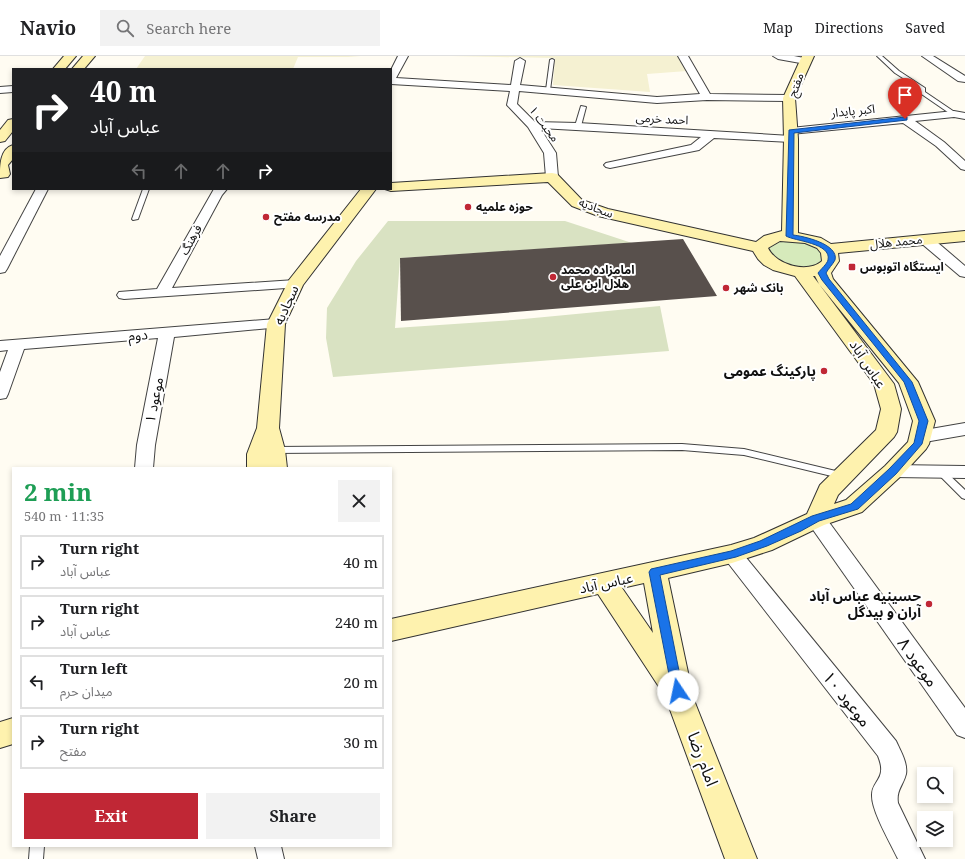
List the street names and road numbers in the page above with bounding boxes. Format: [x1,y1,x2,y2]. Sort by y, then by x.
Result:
street label: مفتح [783,70,809,100]
street label: اکبر پایدار [829,100,876,121]
street label: محبت ۱ [525,102,564,145]
street label: احمد خرمی [635,109,689,128]
street label: سجادیه [576,193,616,222]
street label: فرهنگ [175,221,206,258]
street label: محمد هلال [869,230,923,253]
street label: سجادیه [268,282,303,328]
street label: دوم [127,324,149,347]
street label: عباس آباد [846,336,891,392]
street label: موعود ۱ [140,376,167,424]
street label: عباس آباد [577,568,634,597]
street label: موعود ۸ [893,632,944,691]
street label: موعود ۱۰ [818,666,877,731]
street label: امام رضا [681,728,724,790]

